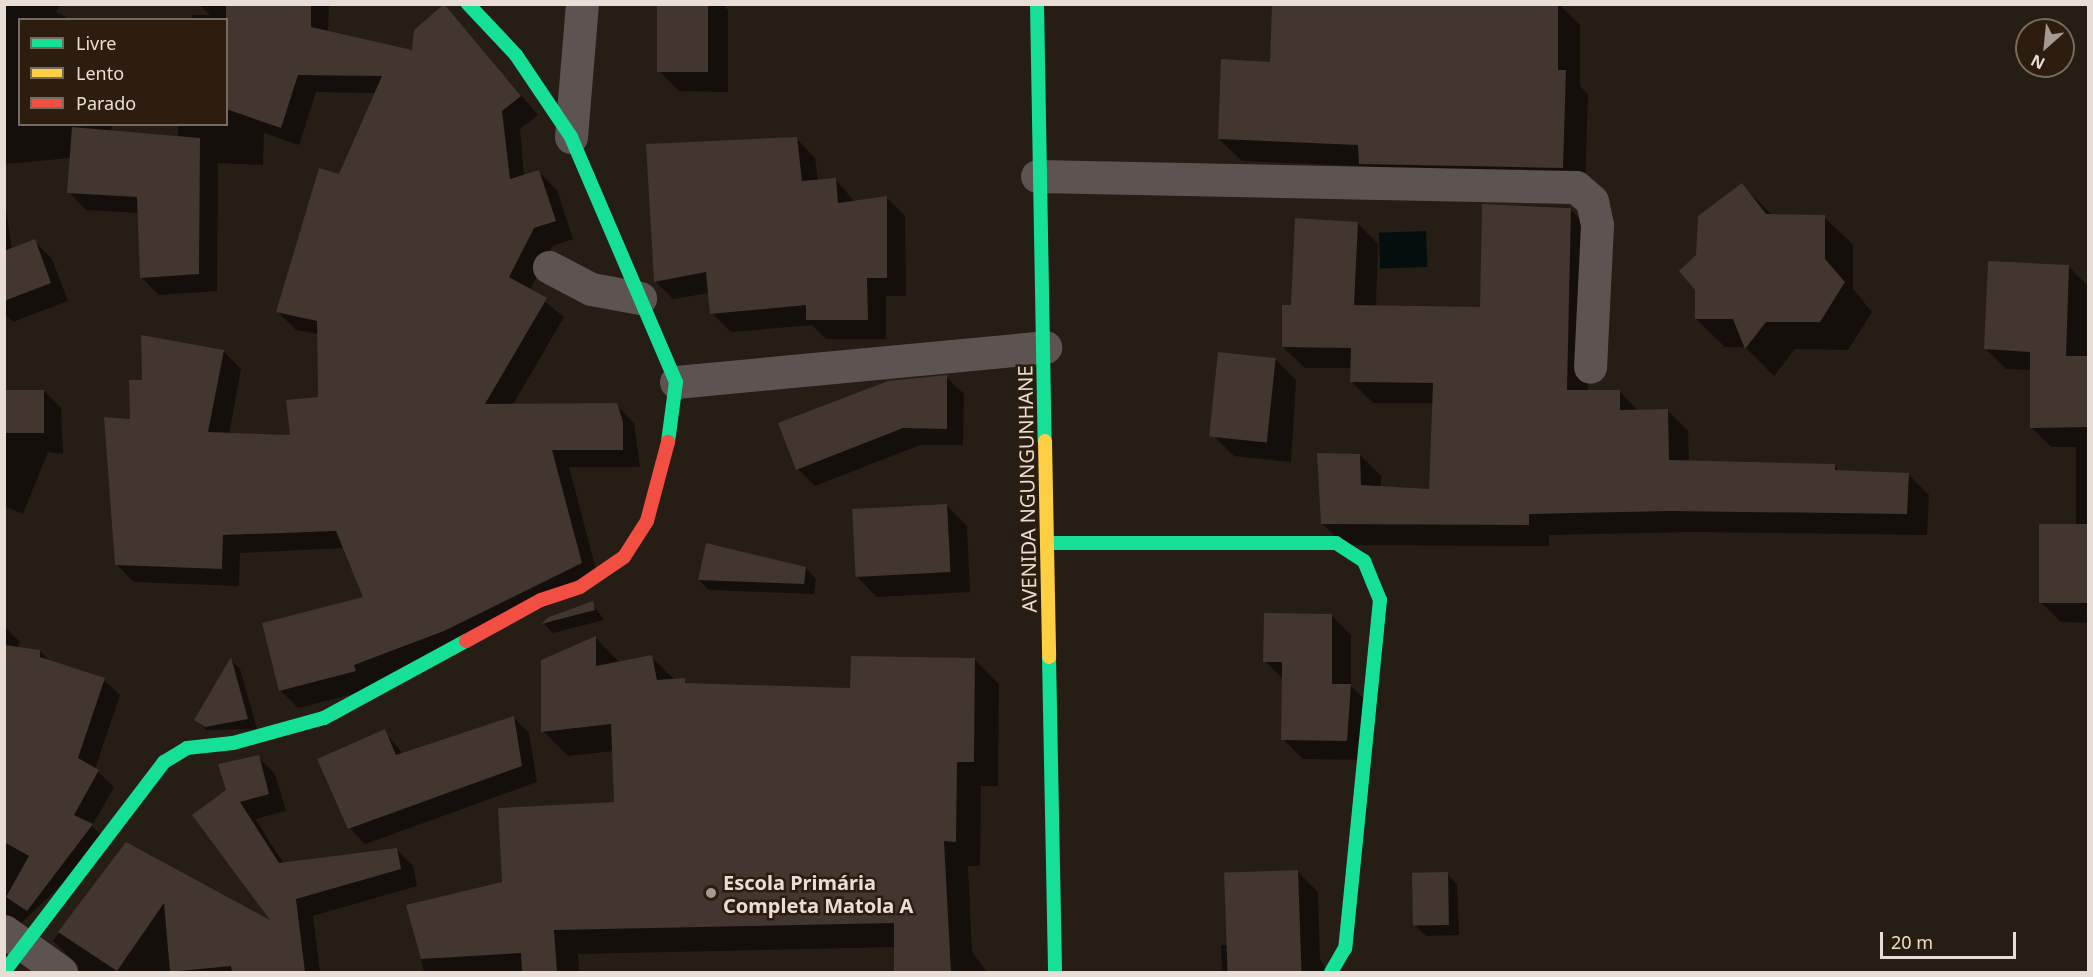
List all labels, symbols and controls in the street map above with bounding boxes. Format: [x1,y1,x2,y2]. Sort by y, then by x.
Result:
legend [18,18,228,126]
north arrow [2015,18,2075,78]
text: Livre [76,31,116,55]
text: N [2027,50,2049,75]
text: Lento [76,61,124,85]
text: Parado [76,91,136,115]
street label: AVENIDA NGUNGUNHANE [1013,365,1041,613]
place label: Escola Primária Completa Matola A [723,870,913,917]
marker: Escola Primária Completa Matola A [704,886,718,900]
scale bar [1883,920,2020,958]
text: 20 m [1891,930,1933,954]

